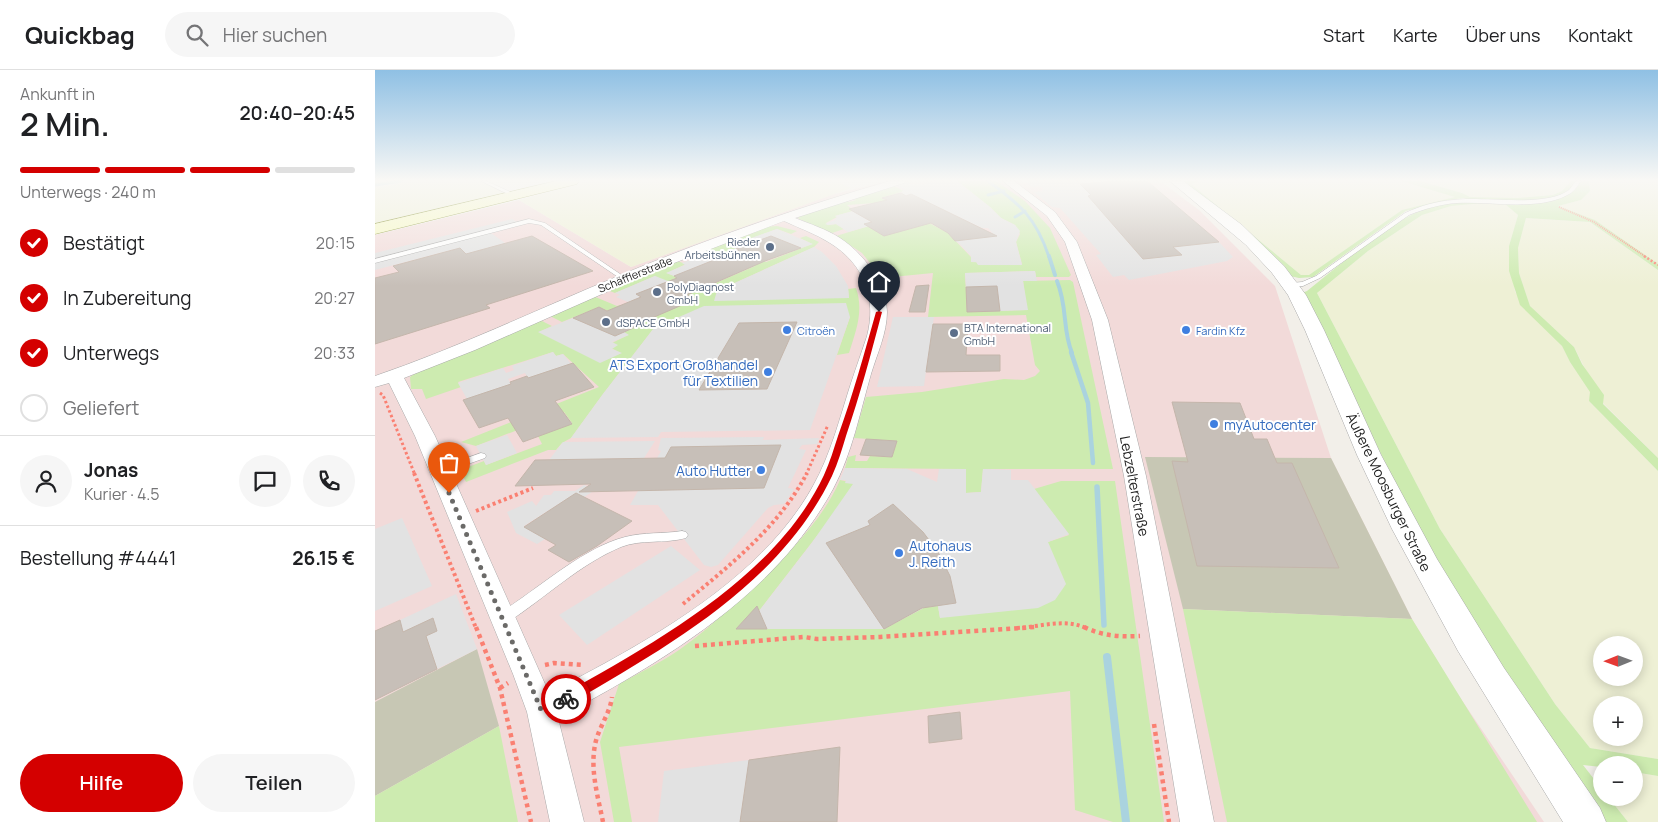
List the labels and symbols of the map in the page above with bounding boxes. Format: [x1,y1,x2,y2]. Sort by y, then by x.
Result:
place label: Rieder Arbeitsbühnen [684,234,760,262]
marker: Rieder Arbeitsbühnen [764,241,776,253]
street label: Schäfflerstraße [596,252,675,296]
pin [858,261,900,312]
place label: PolyDiagnost GmbH [667,279,734,307]
marker: PolyDiagnost GmbH [651,286,663,298]
place label: dSPACE GmbH [616,315,690,330]
marker: dSPACE GmbH [600,316,612,328]
place label: BTA International GmbH [964,320,1051,348]
place label: Citroën [797,323,835,338]
place label: Fardin Kfz [1196,323,1246,338]
marker: Citroën [781,324,793,336]
marker: Fardin Kfz [1180,324,1192,336]
marker: BTA International GmbH [948,327,960,339]
place label: ATS Export Großhandel für Textilien [609,355,758,390]
marker: ATS Export Großhandel für Textilien [762,366,774,378]
street label: Äußere Moosburger Straße [1342,410,1436,574]
place label: myAutocenter [1224,415,1316,434]
marker: myAutocenter [1208,418,1220,430]
street label: Lebzelterstraße [1116,434,1154,538]
pin [428,442,470,493]
place label: Auto Hutter [676,461,751,480]
marker: Auto Hutter [755,464,767,476]
place label: Autohaus J. Reith [909,536,972,571]
marker: Autohaus J. Reith [893,547,905,559]
north arrow [1593,636,1643,686]
courier [541,674,591,724]

